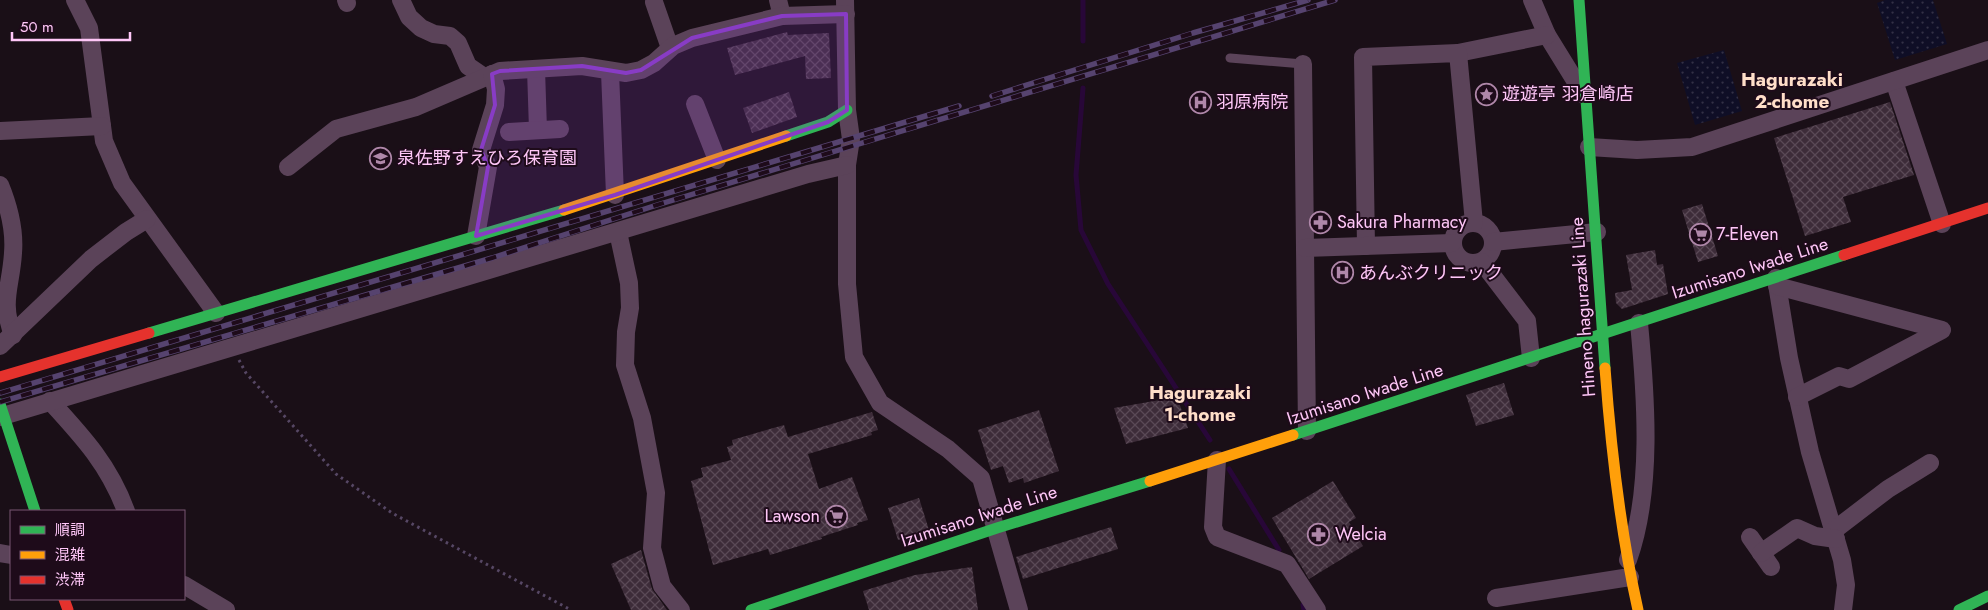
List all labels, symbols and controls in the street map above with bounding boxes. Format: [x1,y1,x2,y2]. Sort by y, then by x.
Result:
scale bar [12,10,130,42]
text: 50 m [20,16,54,38]
district label: Hagurazaki 2-chome [1741,66,1843,115]
place label: 遊遊亭 羽倉崎店 [1502,81,1633,107]
place icon: 遊遊亭 羽倉崎店 [1474,82,1498,106]
place label: 羽原病院 [1216,89,1288,115]
hospital icon: 羽原病院 [1188,90,1212,114]
place label: 泉佐野すえひろ保育園 [397,145,577,171]
school or university icon: 泉佐野すえひろ保育園 [369,146,393,170]
place label: Sakura Pharmacy [1337,209,1466,235]
pharmacy icon: Sakura Pharmacy [1309,210,1333,234]
street label: Hineno hagurazaki Line [1564,216,1602,398]
place label: 7-Eleven [1716,221,1779,247]
supermarket icon: 7-Eleven [1688,222,1712,246]
street label: Izumisano Iwade Line [1668,230,1832,306]
place label: あんぶクリニック [1359,260,1503,286]
hospital icon: あんぶクリニック [1331,261,1355,285]
street label: Izumisano Iwade Line [1283,356,1447,432]
district label: Hagurazaki 1-chome [1149,379,1251,428]
street label: Izumisano Iwade Line [897,478,1061,554]
place label: Lawson [765,503,820,529]
supermarket icon: Lawson [824,504,848,528]
legend [10,510,185,600]
text: 順調 [55,519,85,541]
place label: Welcia [1335,521,1387,547]
pharmacy icon: Welcia [1307,522,1331,546]
text: 混雑 [55,544,85,566]
text: 渋滞 [55,569,85,591]

